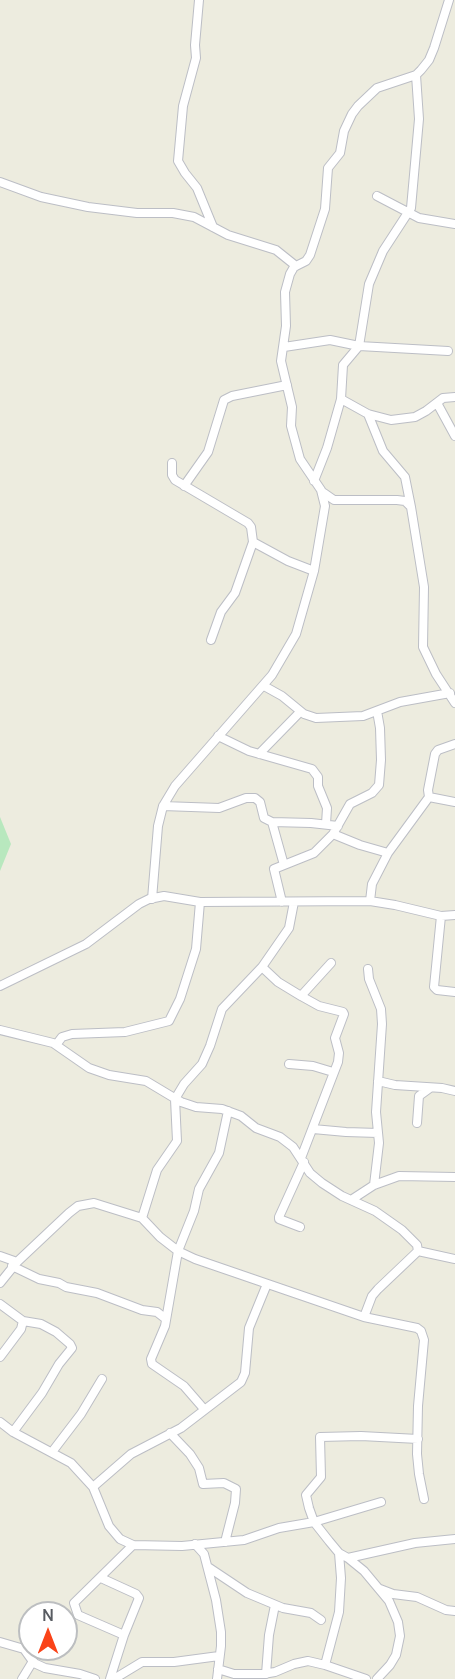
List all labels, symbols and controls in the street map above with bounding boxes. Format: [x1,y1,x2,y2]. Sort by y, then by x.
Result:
north arrow [18,1601,78,1661]
text: N [42,1604,54,1626]

